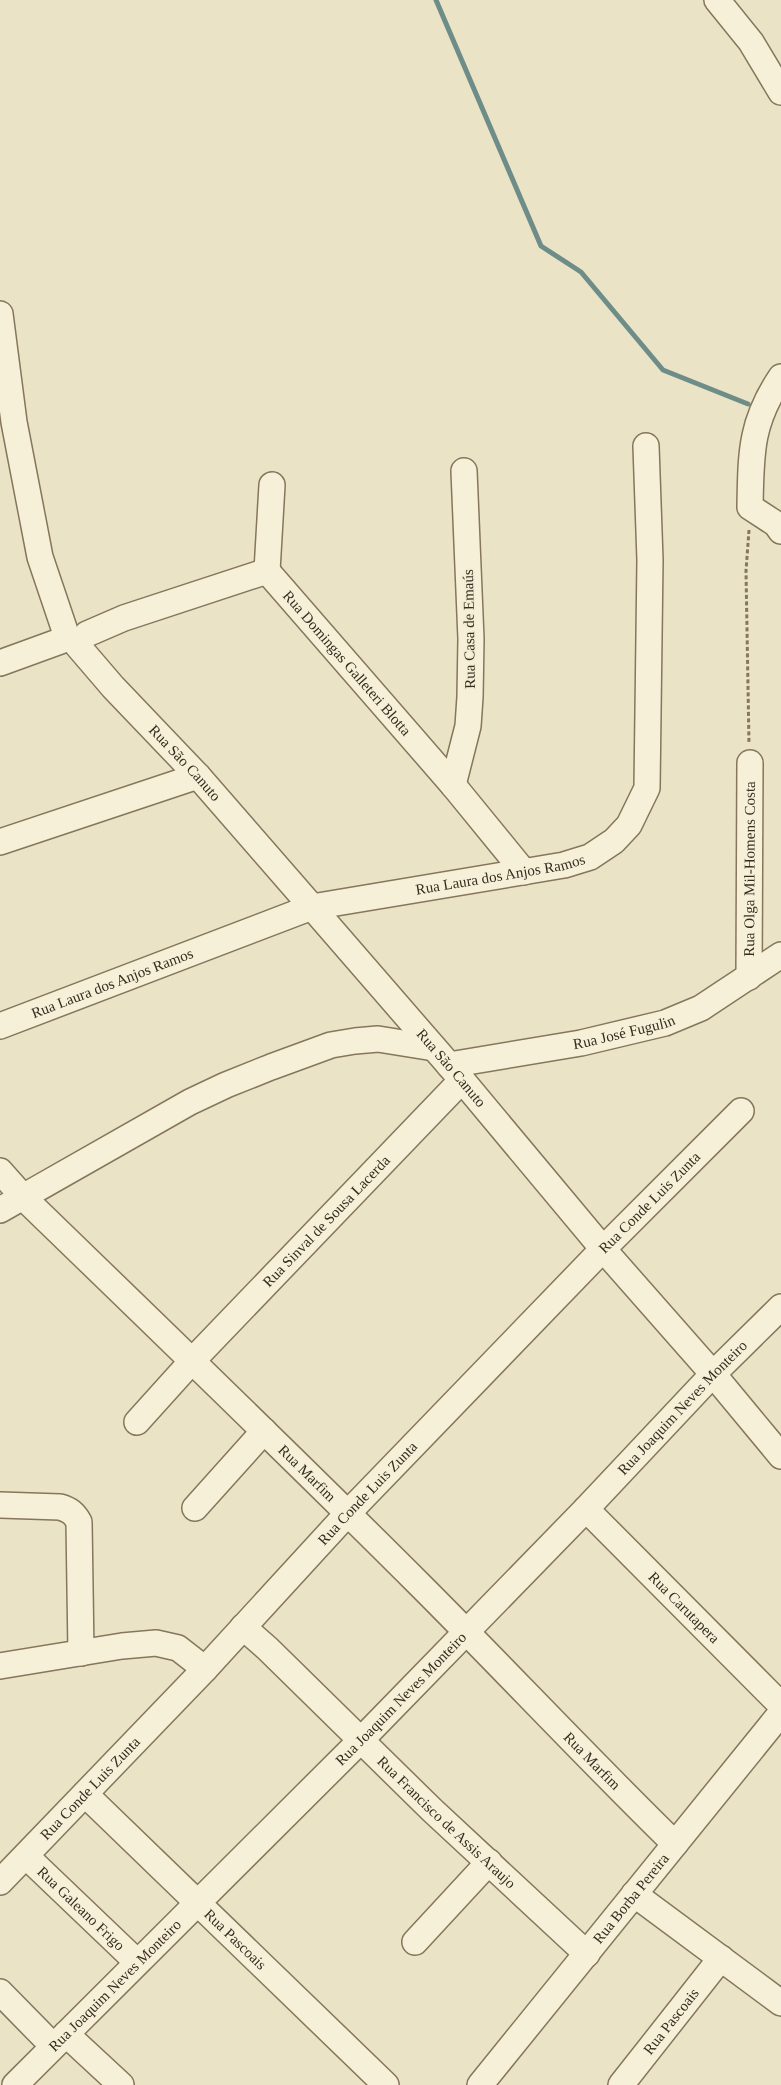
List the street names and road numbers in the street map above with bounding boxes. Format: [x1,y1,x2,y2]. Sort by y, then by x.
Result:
street label: Rua Casa de Emaús [460,569,478,689]
street label: Rua Domingas Galleteri Blotta [280,587,414,739]
street label: Rua São Canuto [146,722,224,804]
street label: Rua Olga Mil-Homens Costa [741,781,758,957]
street label: Rua Laura dos Anjos Ramos [414,851,587,898]
street label: Rua Laura dos Anjos Ramos [29,945,195,1021]
street label: Rua José Fugulin [572,1012,678,1052]
street label: Rua São Canuto [414,1026,489,1110]
street label: Rua Conde Luis Zunta [596,1148,704,1256]
street label: Rua Sinval de Sousa Lacerda [260,1152,393,1290]
street label: Rua Joaquim Neves Monteiro [614,1337,750,1478]
street label: Rua Conde Luis Zunta [315,1438,421,1548]
street label: Rua Marfim [275,1442,339,1505]
street label: Rua Carutapera [645,1569,723,1647]
street label: Rua Joaquim Neves Monteiro [332,1629,469,1769]
street label: Rua Marfim [561,1729,624,1793]
street label: Rua Conde Luis Zunta [37,1733,143,1843]
street label: Rua Francisco de Assis Araujo [374,1753,519,1891]
street label: Rua Borba Pereira [590,1850,672,1947]
street label: Rua Galeano Frigo [34,1863,128,1954]
street label: Rua Pascoais [201,1906,270,1973]
street label: Rua Joaquim Neves Monteiro [46,1916,184,2055]
street label: Rua Pascoais [640,1985,702,2058]

